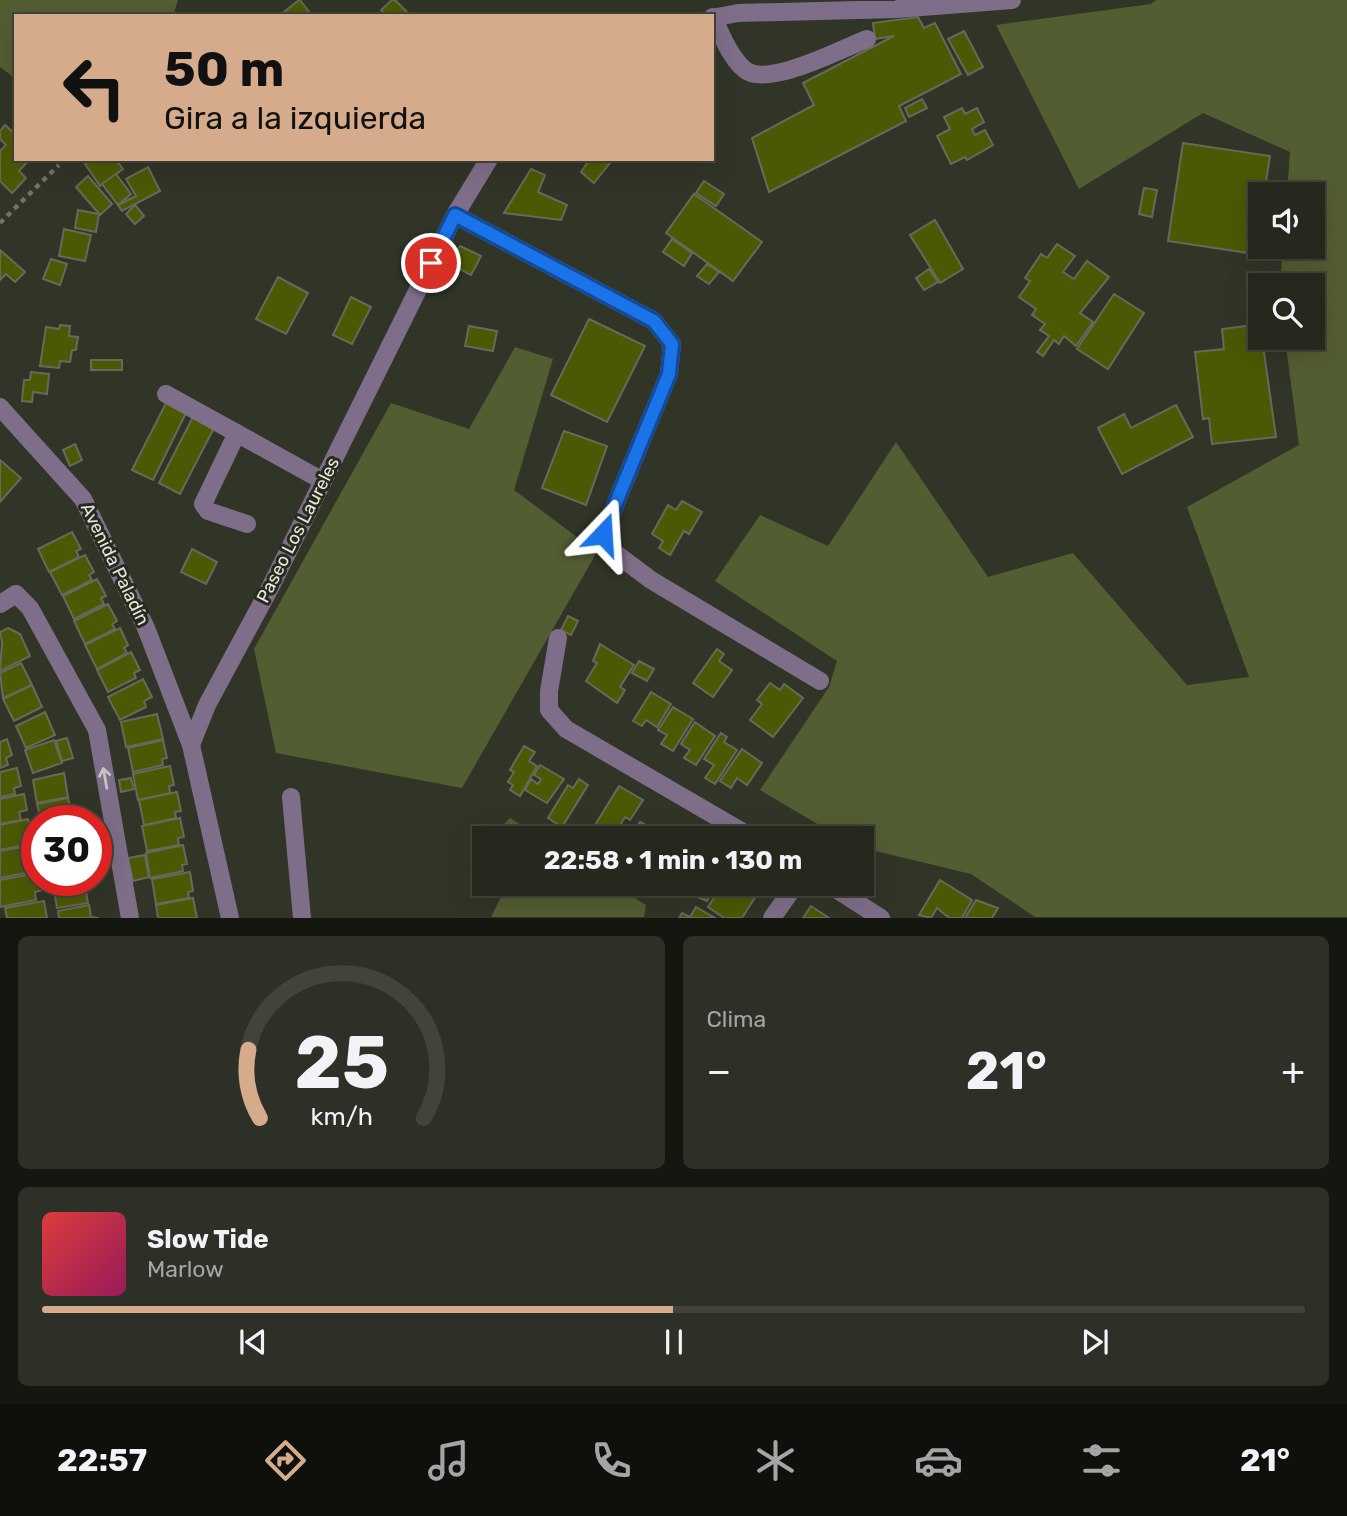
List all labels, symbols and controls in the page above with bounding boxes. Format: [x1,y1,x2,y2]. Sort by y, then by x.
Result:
text: 50 m [164,40,284,98]
icon: left [49,42,140,133]
text: Gira a la izquierda [164,99,426,137]
map controls [1248,182,1325,350]
button: sound [1248,182,1325,259]
pin [401,233,461,293]
icon: arrive [412,244,450,282]
button: search [1248,273,1325,350]
street label: Paseo Los Laureles [252,454,344,606]
position arrow [566,497,640,571]
street label: Avenida Paladín [76,499,154,629]
one-way arrow [98,767,112,790]
speed limit sign: 30 [21,805,112,896]
text: 22:58 · 1 min · 130 m [544,845,802,876]
text: Clima [707,1005,766,1033]
text: 25 [294,1021,388,1107]
text: 21° [966,1040,1047,1102]
text: − [707,1048,731,1094]
text: + [1281,1048,1305,1094]
text: km/h [310,1102,372,1131]
text: Slow Tide [147,1224,269,1255]
text: Marlow [147,1255,224,1283]
icon: previous [234,1323,272,1361]
icon: pause [655,1323,693,1361]
icon: next [1076,1323,1114,1361]
icon: directions [261,1436,310,1485]
icon: music [424,1436,473,1485]
icon: phone [587,1436,636,1485]
icon: climate [751,1436,800,1485]
icon: car [914,1436,963,1485]
icon: filters [1077,1436,1126,1485]
text: 22:57 [57,1441,147,1479]
text: 21° [1240,1441,1290,1479]

